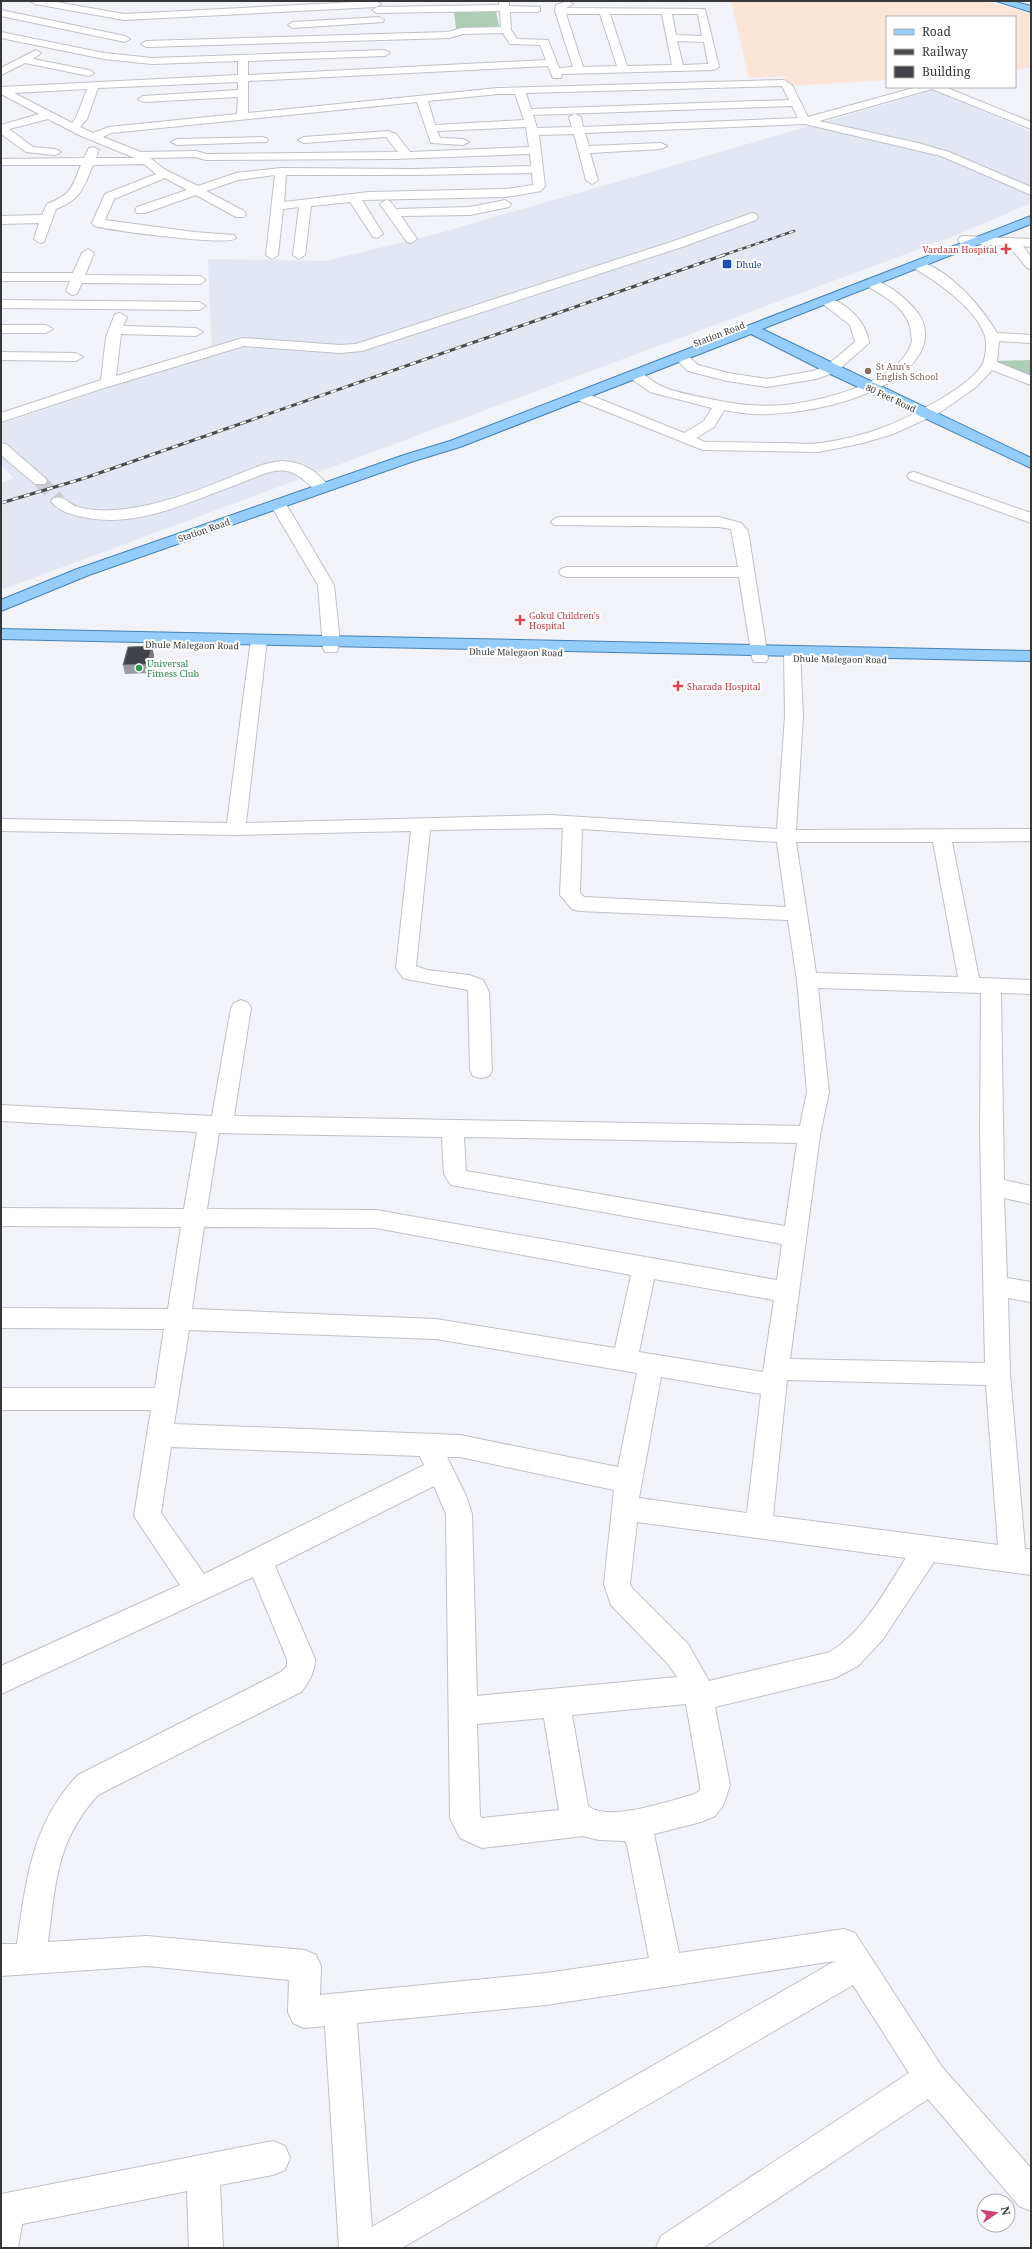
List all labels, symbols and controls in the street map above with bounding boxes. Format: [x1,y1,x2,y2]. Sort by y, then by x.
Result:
legend [886,16,1016,88]
text: Road [922,23,952,40]
text: Railway [922,43,968,60]
text: Building [922,63,971,80]
place label: Vardaan Hospital [923,243,997,256]
marker: Vardaan Hospital [1000,243,1012,255]
marker: Dhule [721,258,733,270]
place label: Dhule [736,258,762,271]
street label: Station Road [691,318,747,350]
place label: St Ann's English School [876,360,938,383]
marker: St Ann's English School [863,366,873,376]
street label: 80 Feet Road [864,381,919,416]
street label: Station Road [176,515,232,545]
place label: Gokul Children's Hospital [529,609,600,632]
marker: Gokul Children's Hospital [514,614,526,626]
street label: Dhule Malegaon Road [145,638,240,652]
street label: Dhule Malegaon Road [469,645,564,659]
street label: Dhule Malegaon Road [793,652,888,666]
place label: Universal Fitness Club [147,657,199,680]
marker: Universal Fitness Club [134,663,144,673]
marker: Sharada Hospital [672,680,684,692]
place label: Sharada Hospital [687,680,761,693]
north arrow [976,2193,1016,2233]
text: N [998,2205,1015,2217]

